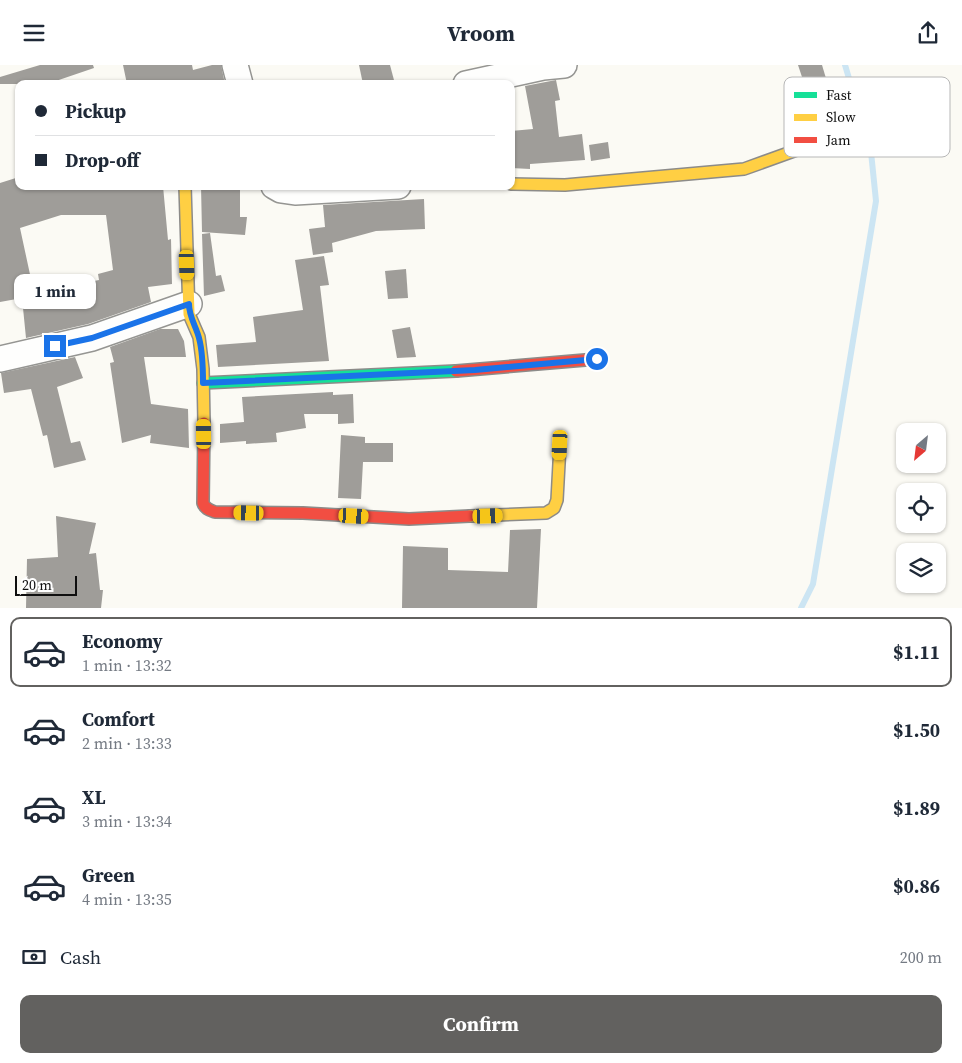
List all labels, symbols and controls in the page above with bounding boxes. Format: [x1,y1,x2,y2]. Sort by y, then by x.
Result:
text: Vroom [447,18,515,48]
icon: menu [20,19,48,47]
icon: share [914,19,942,47]
legend [784,77,950,157]
text: Fast [826,85,852,105]
text: Pickup [65,98,126,124]
text: Slow [826,107,856,127]
text: Jam [825,130,851,150]
text: Drop-off [65,147,139,173]
car [178,250,195,280]
callout: 1 min [14,273,96,309]
text: 1 min [34,280,76,302]
route end [44,335,66,357]
route start [586,348,608,370]
car [196,419,211,449]
north arrow [896,423,946,473]
map controls [896,423,946,593]
car [551,430,568,460]
button: locate [896,483,946,533]
car [233,505,264,521]
car [338,508,369,524]
car [472,508,503,524]
button: layers [896,543,946,593]
scale bar [15,573,78,596]
text: 20 m [22,575,52,595]
text: Economy [82,628,163,654]
icon: car [22,630,67,675]
text: $1.11 [893,639,940,665]
text: 1 min · 13:32 [82,654,172,676]
text: Comfort [82,706,155,732]
icon: car [22,708,67,753]
text: $1.50 [893,717,940,743]
text: 2 min · 13:33 [82,732,172,754]
text: XL [82,784,105,810]
icon: car [22,786,67,831]
text: $1.89 [893,795,940,821]
text: 3 min · 13:34 [82,810,172,832]
text: Green [82,862,135,888]
icon: car [22,864,67,909]
text: $0.86 [893,873,940,899]
text: 4 min · 13:35 [82,888,172,910]
icon: cash [20,943,48,971]
text: Cash [60,944,101,970]
text: 200 m [900,946,942,968]
button: Confirm [20,995,942,1053]

